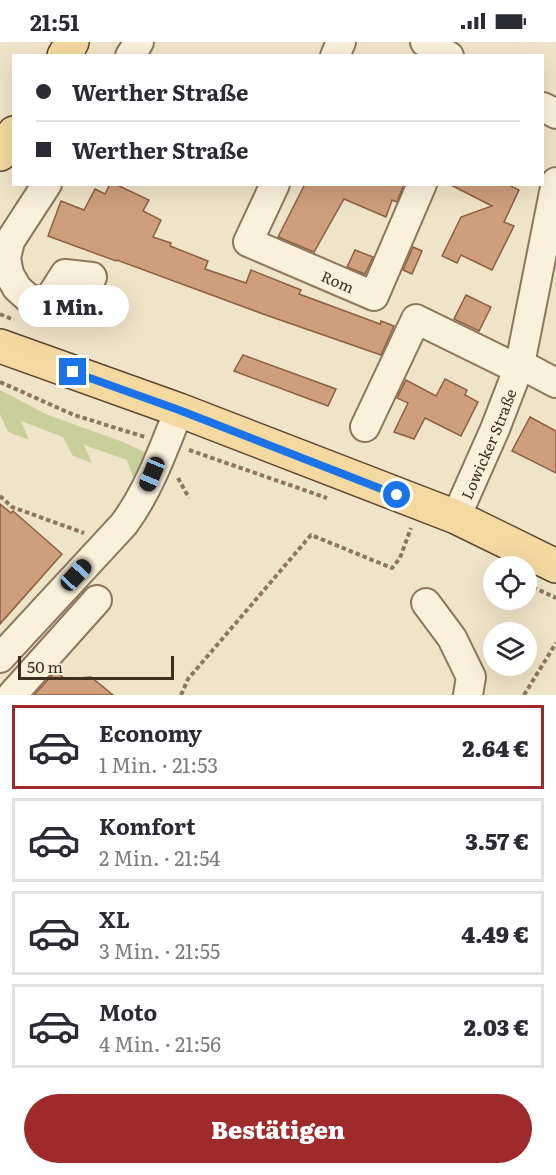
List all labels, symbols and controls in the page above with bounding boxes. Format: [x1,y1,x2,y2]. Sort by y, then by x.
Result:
text: 21:51 [30,5,79,38]
text: Werther Straße [72,75,249,108]
text: Werther Straße [72,133,249,166]
street label: Rom [318,263,358,298]
callout: 1 Min. [17,285,128,327]
text: 1 Min. [43,291,104,321]
route end [59,358,86,385]
street label: Lowicker Straße [454,385,521,502]
car [137,454,167,494]
route start [383,481,410,508]
car [57,556,95,594]
map controls [483,556,537,676]
button: locate [483,556,537,610]
button: layers [483,622,537,676]
scale bar [18,653,174,680]
text: 50 m [27,654,63,678]
text: Economy [99,716,202,749]
icon: car [27,720,81,774]
text: 2.64 € [462,731,529,764]
text: 1 Min. · 21:53 [99,749,218,779]
text: Komfort [99,809,196,842]
icon: car [27,813,81,867]
text: 3.57 € [465,824,529,857]
text: 2 Min. · 21:54 [99,842,220,872]
text: XL [99,902,130,935]
icon: car [27,906,81,960]
text: 4.49 € [461,917,529,950]
text: 3 Min. · 21:55 [99,935,220,965]
text: Moto [99,995,157,1028]
icon: car [27,999,81,1053]
text: 2.03 € [464,1010,529,1043]
text: 4 Min. · 21:56 [99,1028,221,1058]
button: Bestätigen [24,1094,532,1163]

